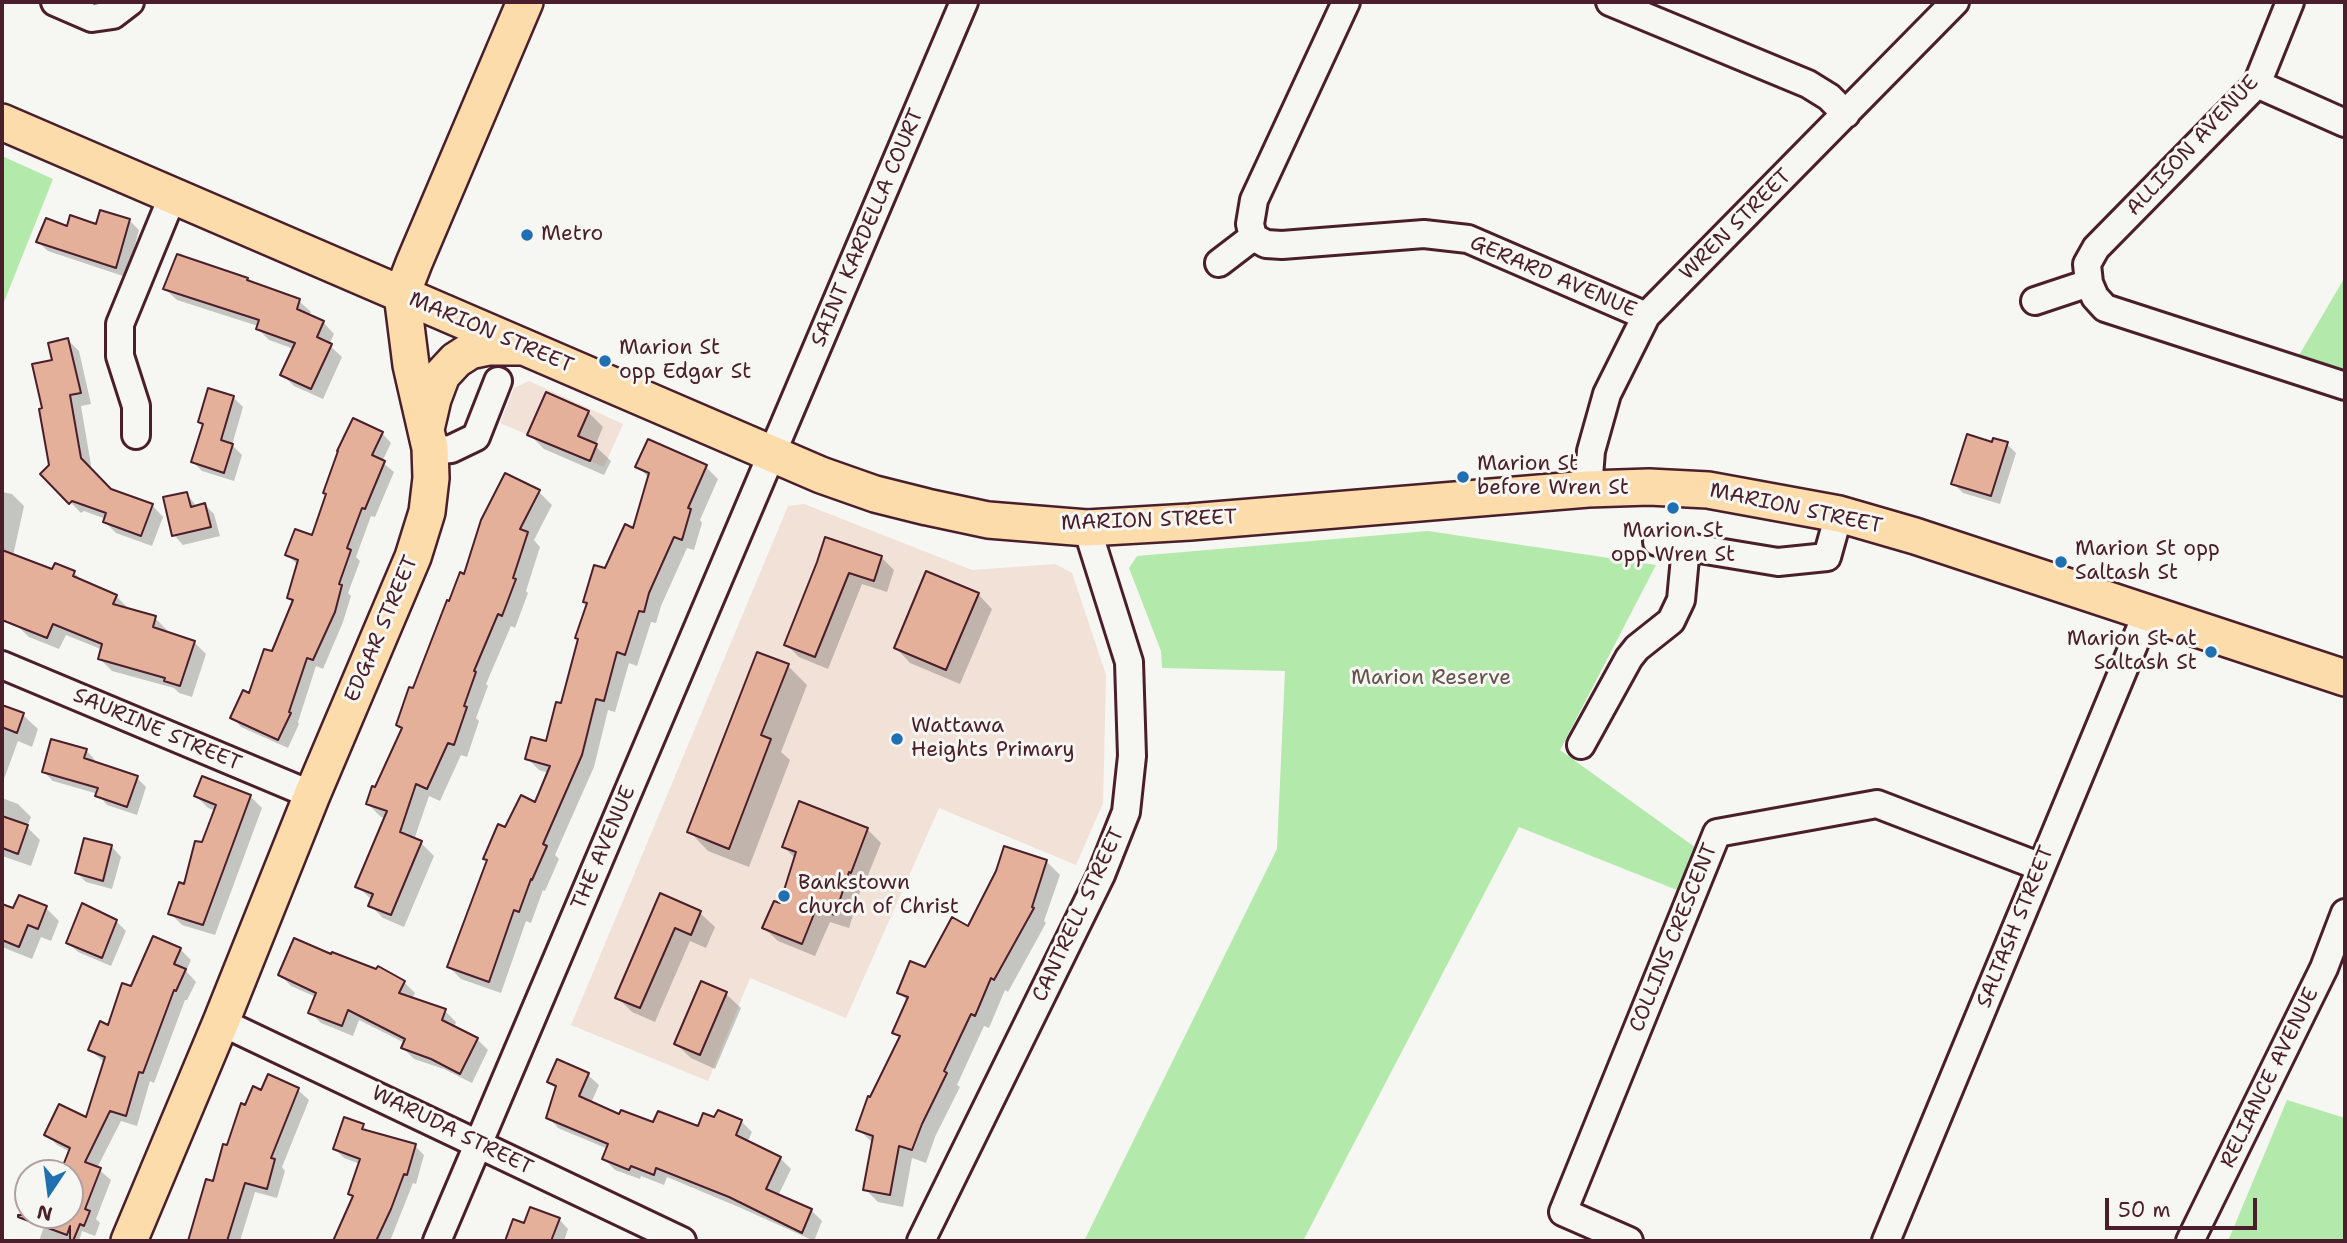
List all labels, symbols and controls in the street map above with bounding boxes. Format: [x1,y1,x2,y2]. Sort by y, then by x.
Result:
street label: ALLISON AVENUE [2121,71,2265,221]
street label: SAINT KARDELLA COURT [806,105,930,351]
street label: WREN STREET [1675,164,1797,286]
place label: Metro [541,222,603,248]
marker: Metro [519,227,535,243]
street label: GERARD AVENUE [1466,231,1640,323]
street label: MARION STREET [405,287,577,379]
place label: Marion St opp Edgar St [619,336,751,386]
marker: Marion St opp Edgar St [597,353,613,369]
place label: Marion St before Wren St [1477,452,1629,502]
marker: Marion St before Wren St [1455,469,1471,485]
street label: MARION STREET [1707,478,1885,540]
marker: Marion St opp Wren St [1665,500,1681,516]
street label: MARION STREET [1061,505,1237,537]
place label: Marion St opp Wren St [1611,519,1735,569]
place label: Marion St opp Saltash St [2075,537,2220,587]
street label: EDGAR STREET [340,552,424,706]
marker: Marion St opp Saltash St [2053,554,2069,570]
place label: Marion St at Saltash St [2067,627,2197,677]
marker: Marion St at Saltash St [2203,644,2219,660]
park label: Marion Reserve [1351,666,1511,692]
street label: SAURINE STREET [69,683,245,777]
place label: Wattawa Heights Primary [911,714,1075,764]
marker: Wattawa Heights Primary [889,731,905,747]
street label: THE AVENUE [567,782,641,914]
street label: CANTRELL STREET [1028,824,1130,1006]
street label: COLLINS CRESCENT [1625,840,1723,1036]
street label: SALTASH STREET [1972,842,2060,1012]
place label: Bankstown church of Christ [798,871,959,921]
marker: Bankstown church of Christ [776,888,792,904]
street label: RELIANCE AVENUE [2215,984,2325,1172]
street label: WARUDA STREET [367,1081,537,1181]
north arrow [14,1159,84,1229]
scale bar [2109,1184,2261,1228]
text: 50 m [2118,1196,2171,1224]
text: N [34,1199,55,1227]

